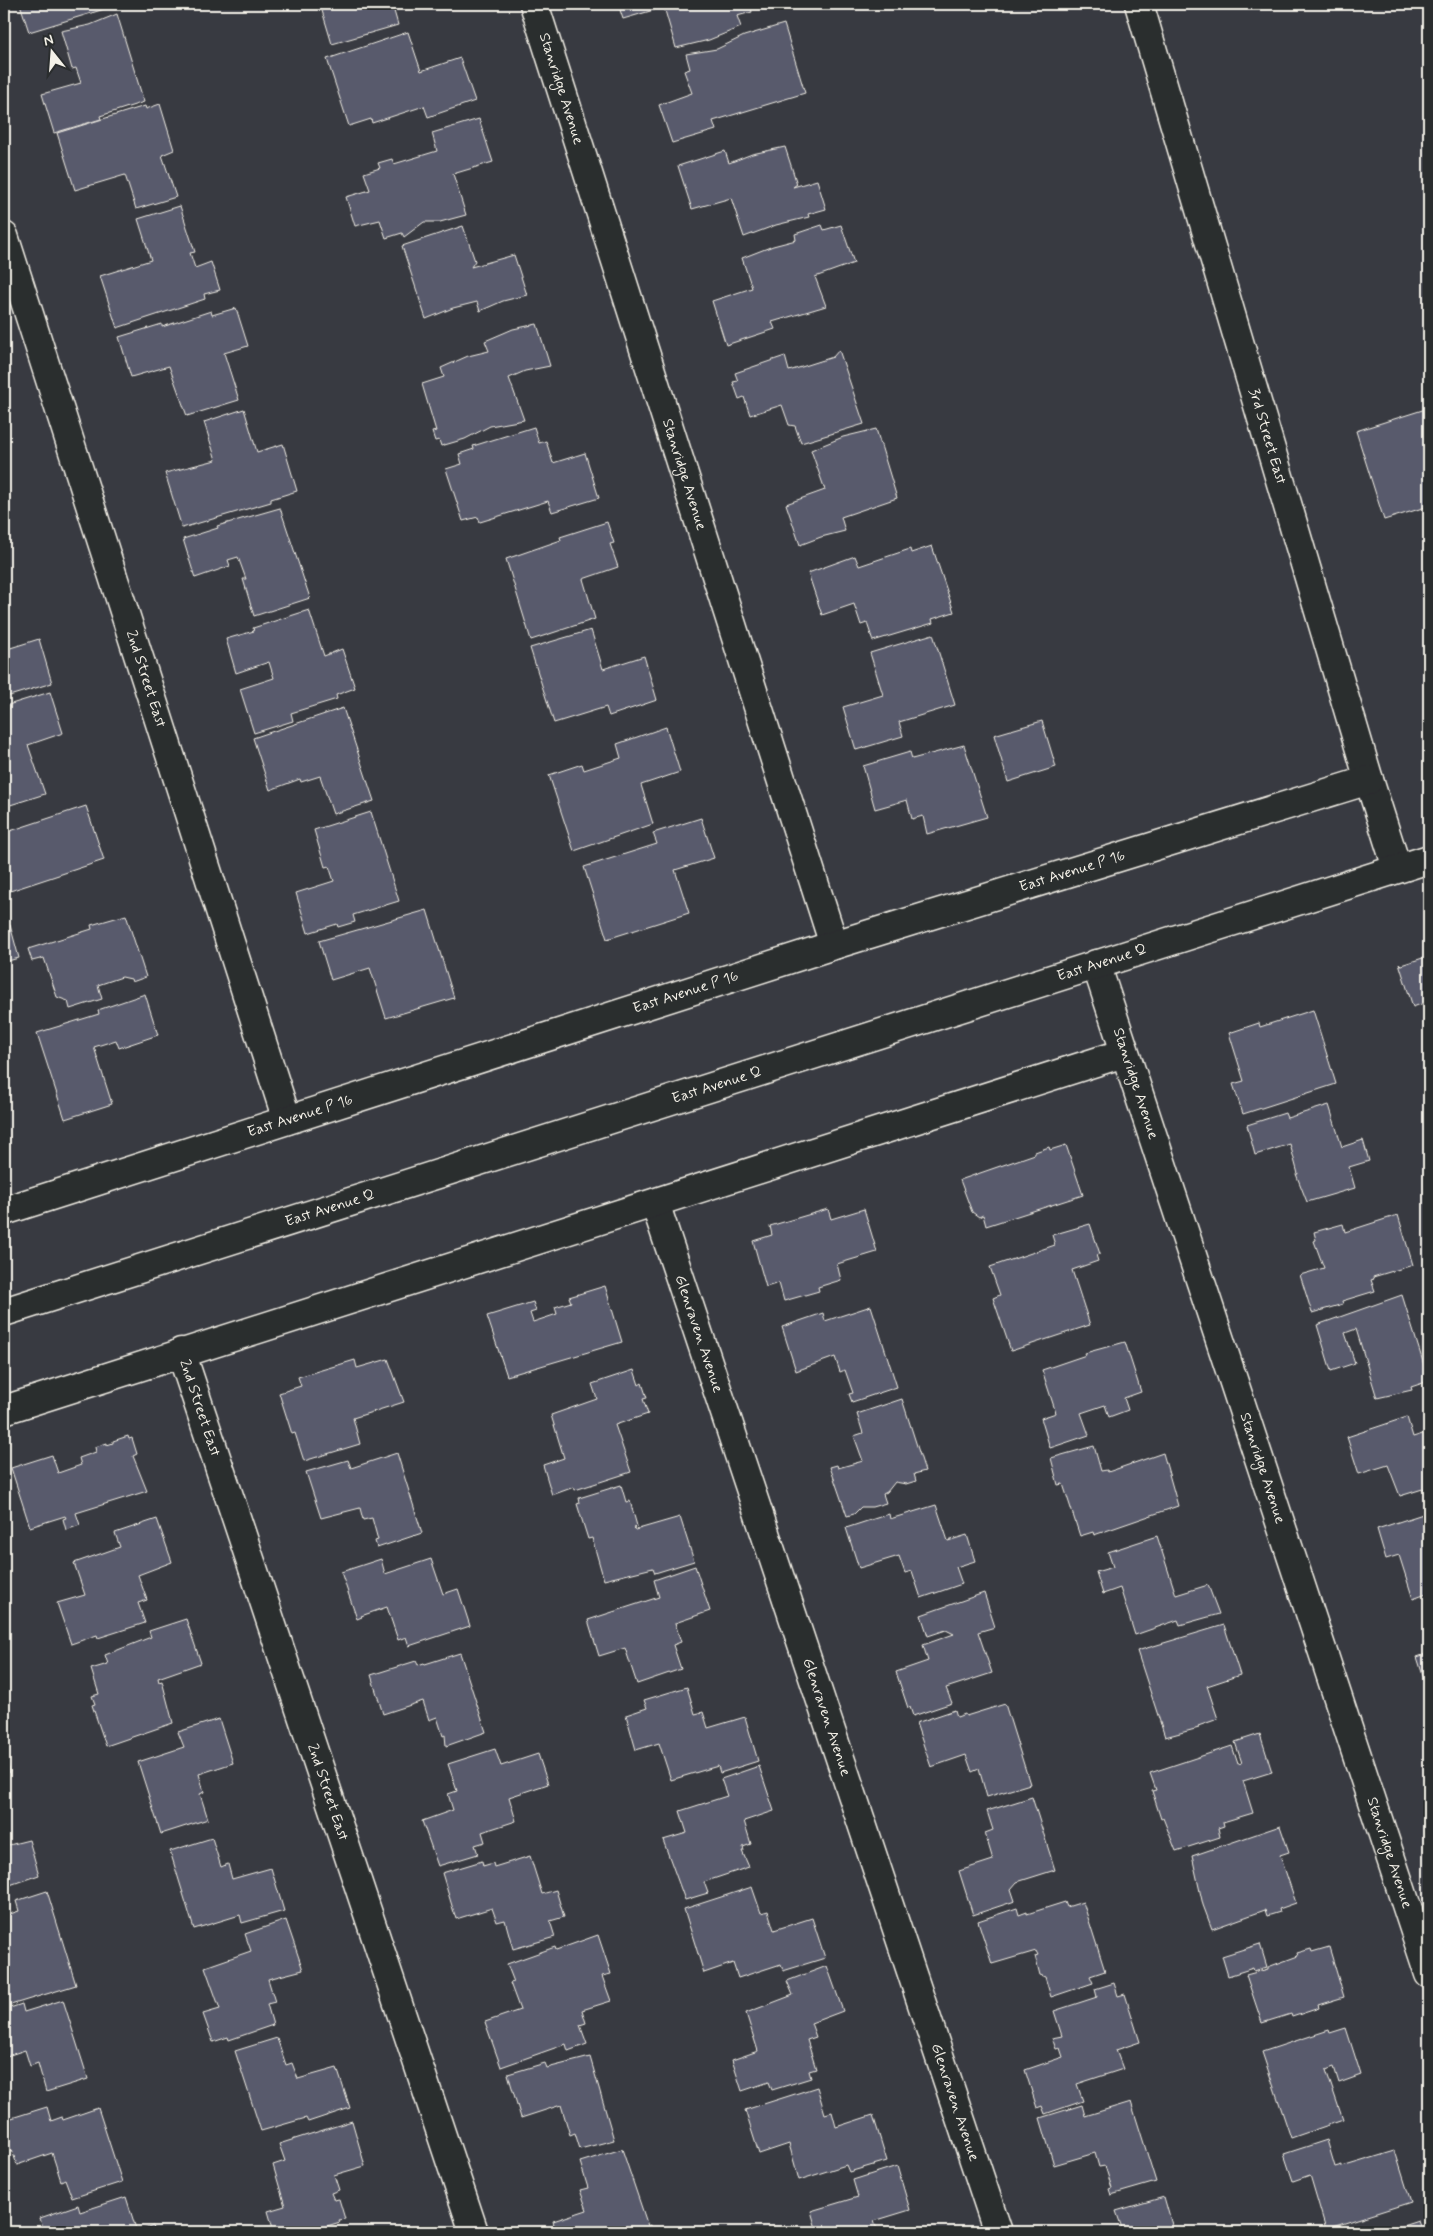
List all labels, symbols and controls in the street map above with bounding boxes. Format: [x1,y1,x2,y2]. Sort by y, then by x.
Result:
north arrow [28,28,78,78]
text: N [41,31,56,50]
street label: Stanridge Avenue [534,31,588,147]
street label: 3rd Street East [1244,386,1291,487]
street label: Stanridge Avenue [657,416,711,533]
street label: 2nd Street East [121,628,171,731]
street label: East Avenue P 16 [1017,846,1128,897]
street label: East Avenue Q [1055,939,1149,987]
street label: East Avenue P 16 [631,966,741,1019]
street label: Stanridge Avenue [1108,1025,1163,1142]
street label: East Avenue Q [670,1062,764,1109]
street label: East Avenue P 16 [245,1090,355,1142]
street label: East Avenue Q [283,1185,377,1232]
street label: Glenraven Avenue [670,1272,728,1396]
street label: 2nd Street East [174,1357,225,1460]
street label: Stanridge Avenue [1235,1410,1290,1526]
street label: Glenraven Avenue [797,1656,855,1779]
street label: 2nd Street East [302,1741,353,1844]
street label: Stanridge Avenue [1361,1795,1417,1911]
street label: Glenraven Avenue [926,2041,984,2164]

